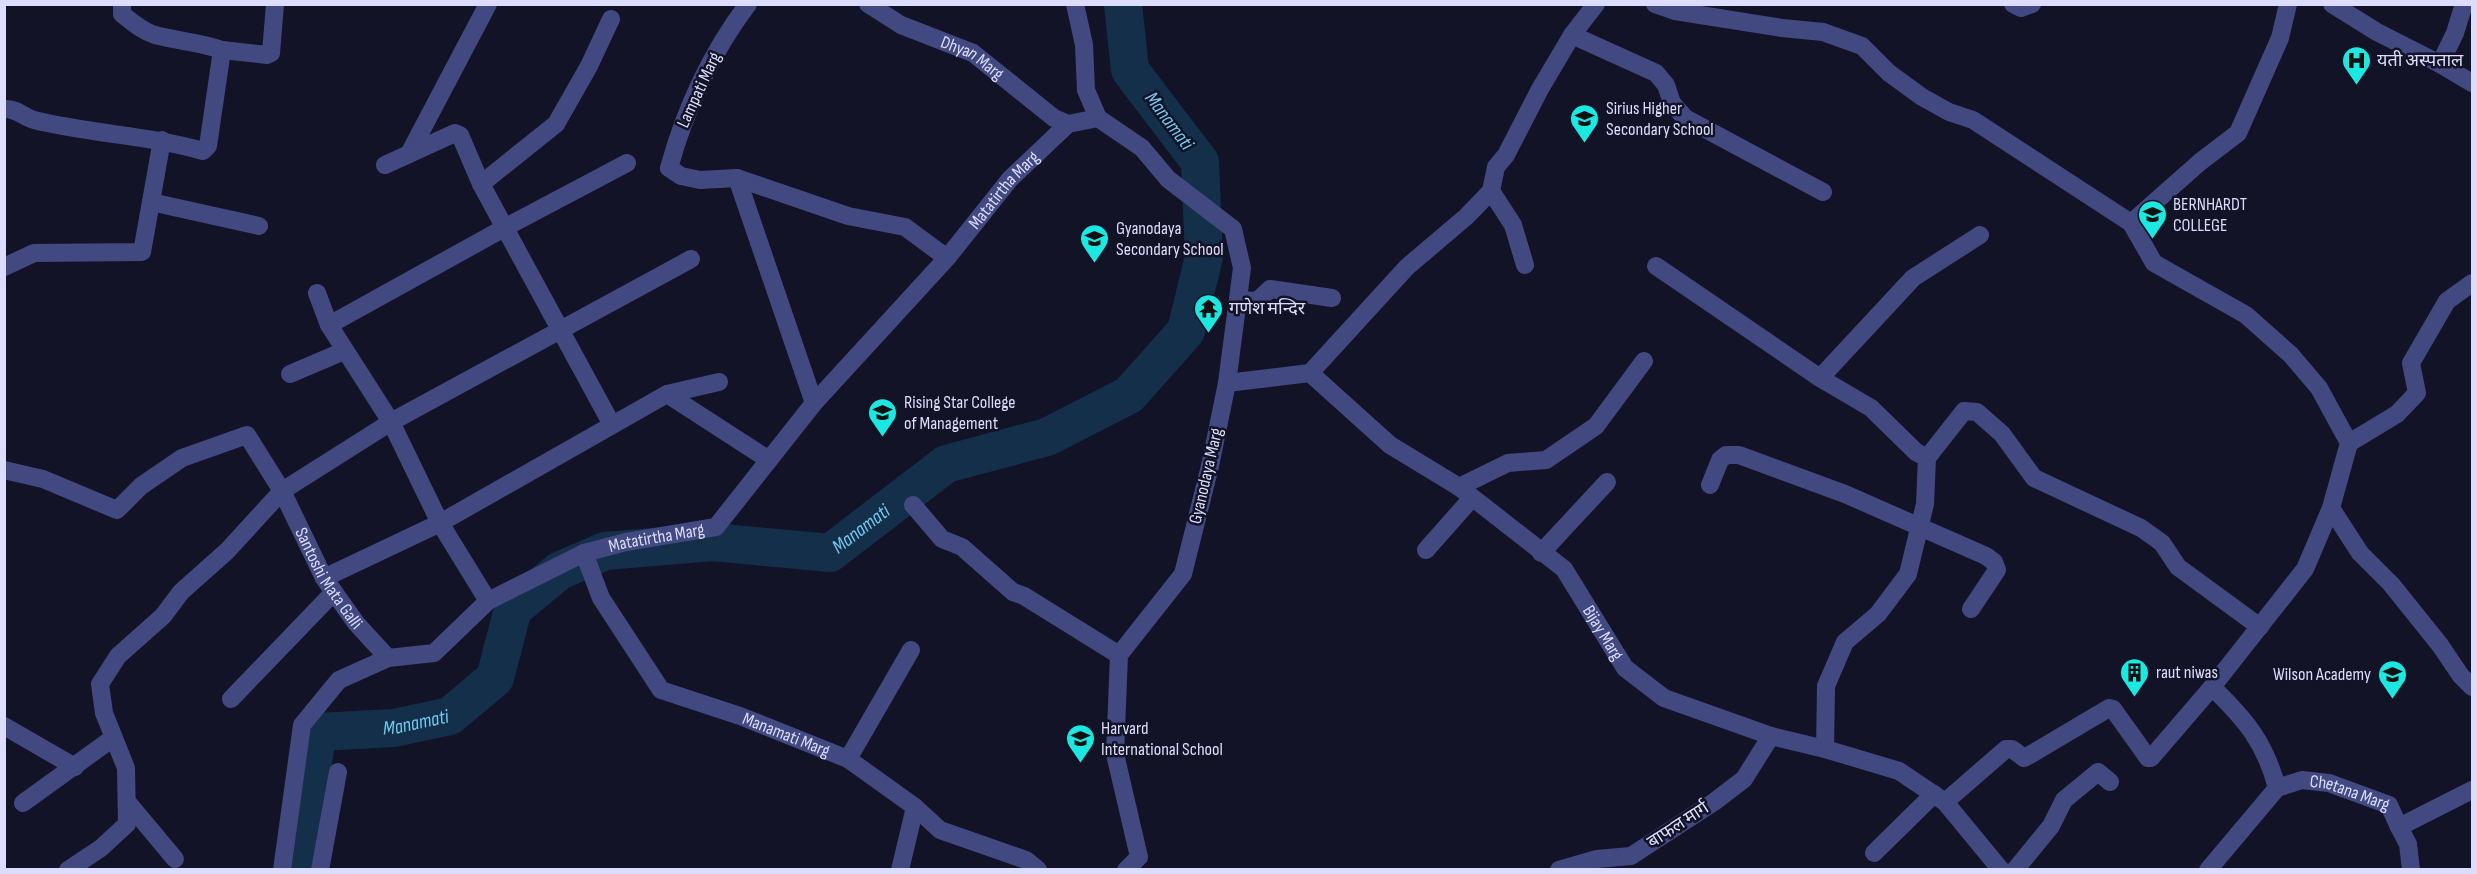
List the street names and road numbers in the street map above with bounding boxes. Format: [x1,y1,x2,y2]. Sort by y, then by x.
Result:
street label: Dhyan Marg [938,31,1008,84]
street label: Lampati Marg [672,49,726,131]
street label: Matatirtha Marg [964,147,1043,233]
street label: Gyanodaya Marg [1185,426,1227,526]
street label: Matatirtha Marg [606,519,706,557]
street label: Santoshi Mata Galli [291,524,367,634]
street label: Bijay Marg [1578,601,1628,664]
street label: Manamati Marg [740,708,833,761]
street label: Chetana Marg [2309,770,2393,815]
street label: बाफल मार्ग [1643,796,1714,853]

